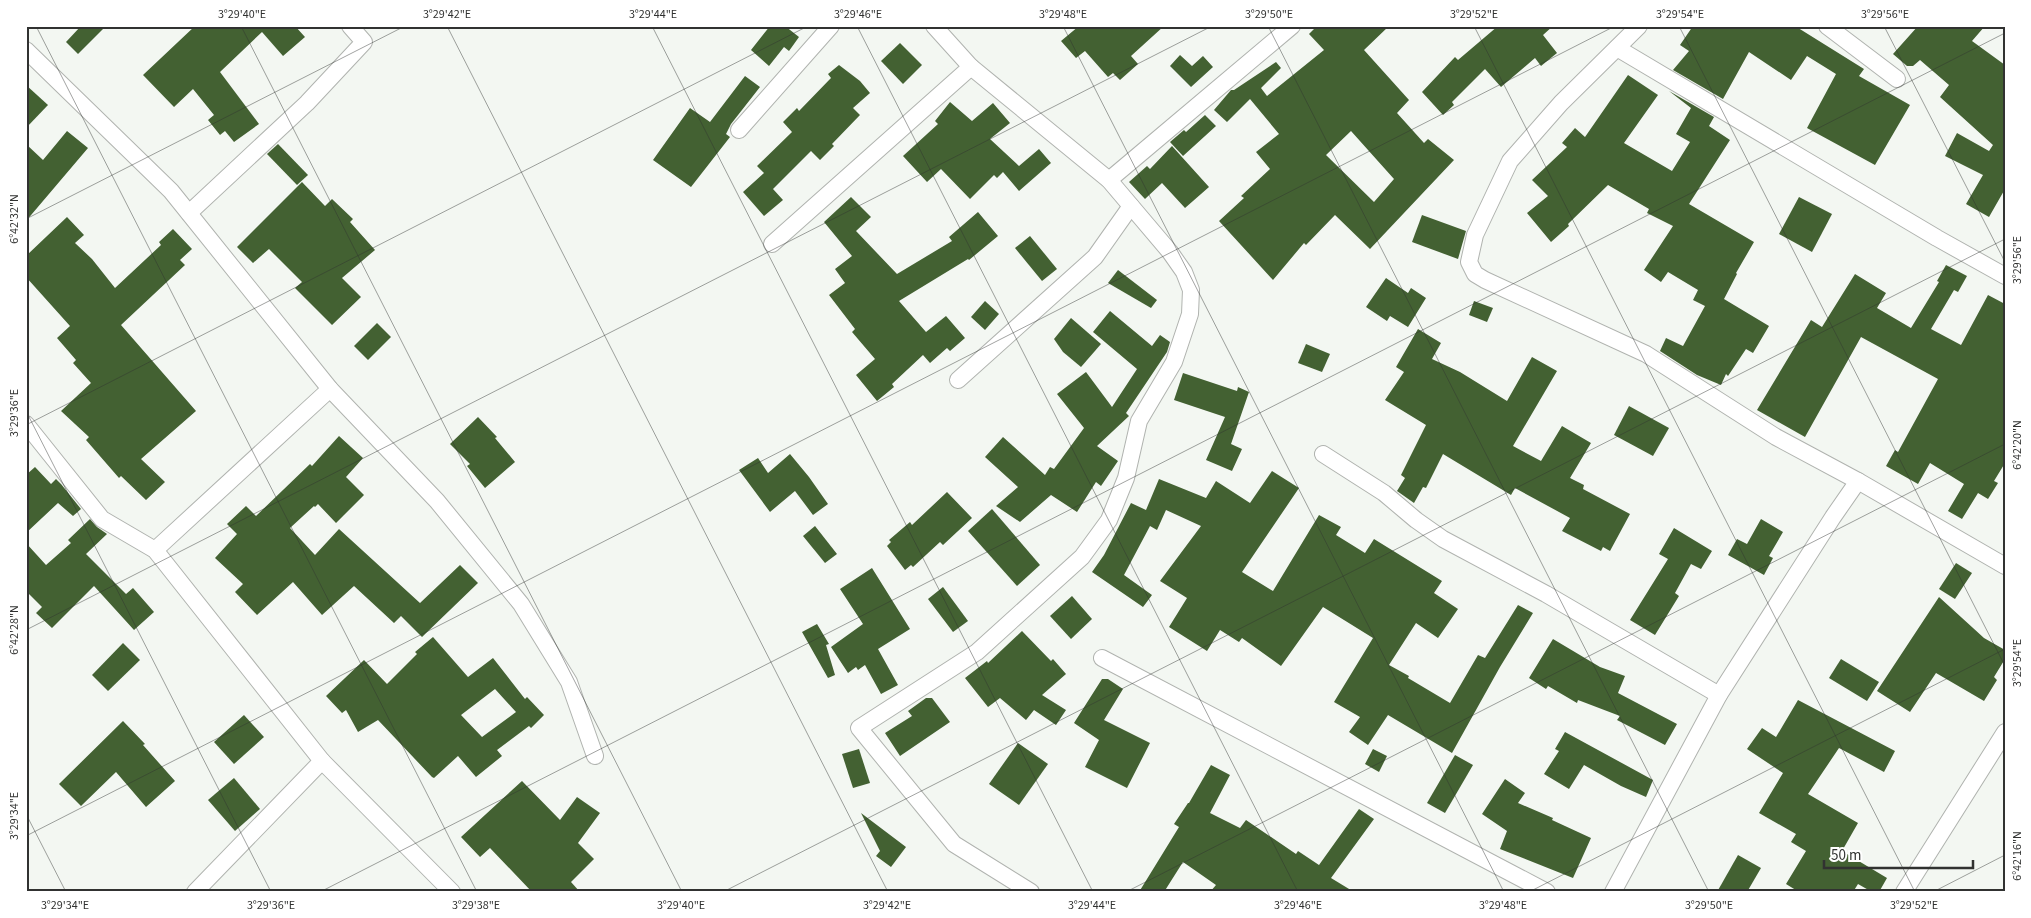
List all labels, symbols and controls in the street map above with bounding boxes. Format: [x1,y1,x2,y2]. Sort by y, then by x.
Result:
text: 3°29'40"E [218,6,266,23]
text: 3°29'42"E [423,6,471,23]
text: 3°29'44"E [629,6,677,23]
text: 3°29'46"E [834,6,882,23]
text: 3°29'48"E [1039,6,1087,23]
text: 3°29'50"E [1245,6,1293,23]
text: 3°29'52"E [1450,6,1498,23]
text: 3°29'54"E [1656,6,1704,23]
text: 3°29'56"E [1861,6,1909,23]
text: 6°42'32"N [6,194,23,244]
text: 3°29'56"E [2009,236,2026,284]
text: 3°29'36"E [6,389,23,437]
text: 6°42'20"N [2009,420,2026,470]
text: 6°42'28"N [6,605,23,655]
text: 3°29'54"E [2009,639,2026,687]
text: 3°29'34"E [6,792,23,840]
text: 6°42'16"N [2009,831,2026,881]
scale bar [1824,838,1972,870]
text: 50 m [1831,845,1861,866]
text: 3°29'34"E [41,897,89,914]
text: 3°29'36"E [247,897,295,914]
text: 3°29'38"E [452,897,500,914]
text: 3°29'40"E [657,897,705,914]
text: 3°29'42"E [863,897,911,914]
text: 3°29'44"E [1068,897,1116,914]
text: 3°29'46"E [1274,897,1322,914]
text: 3°29'48"E [1479,897,1527,914]
text: 3°29'50"E [1685,897,1733,914]
text: 3°29'52"E [1890,897,1938,914]

